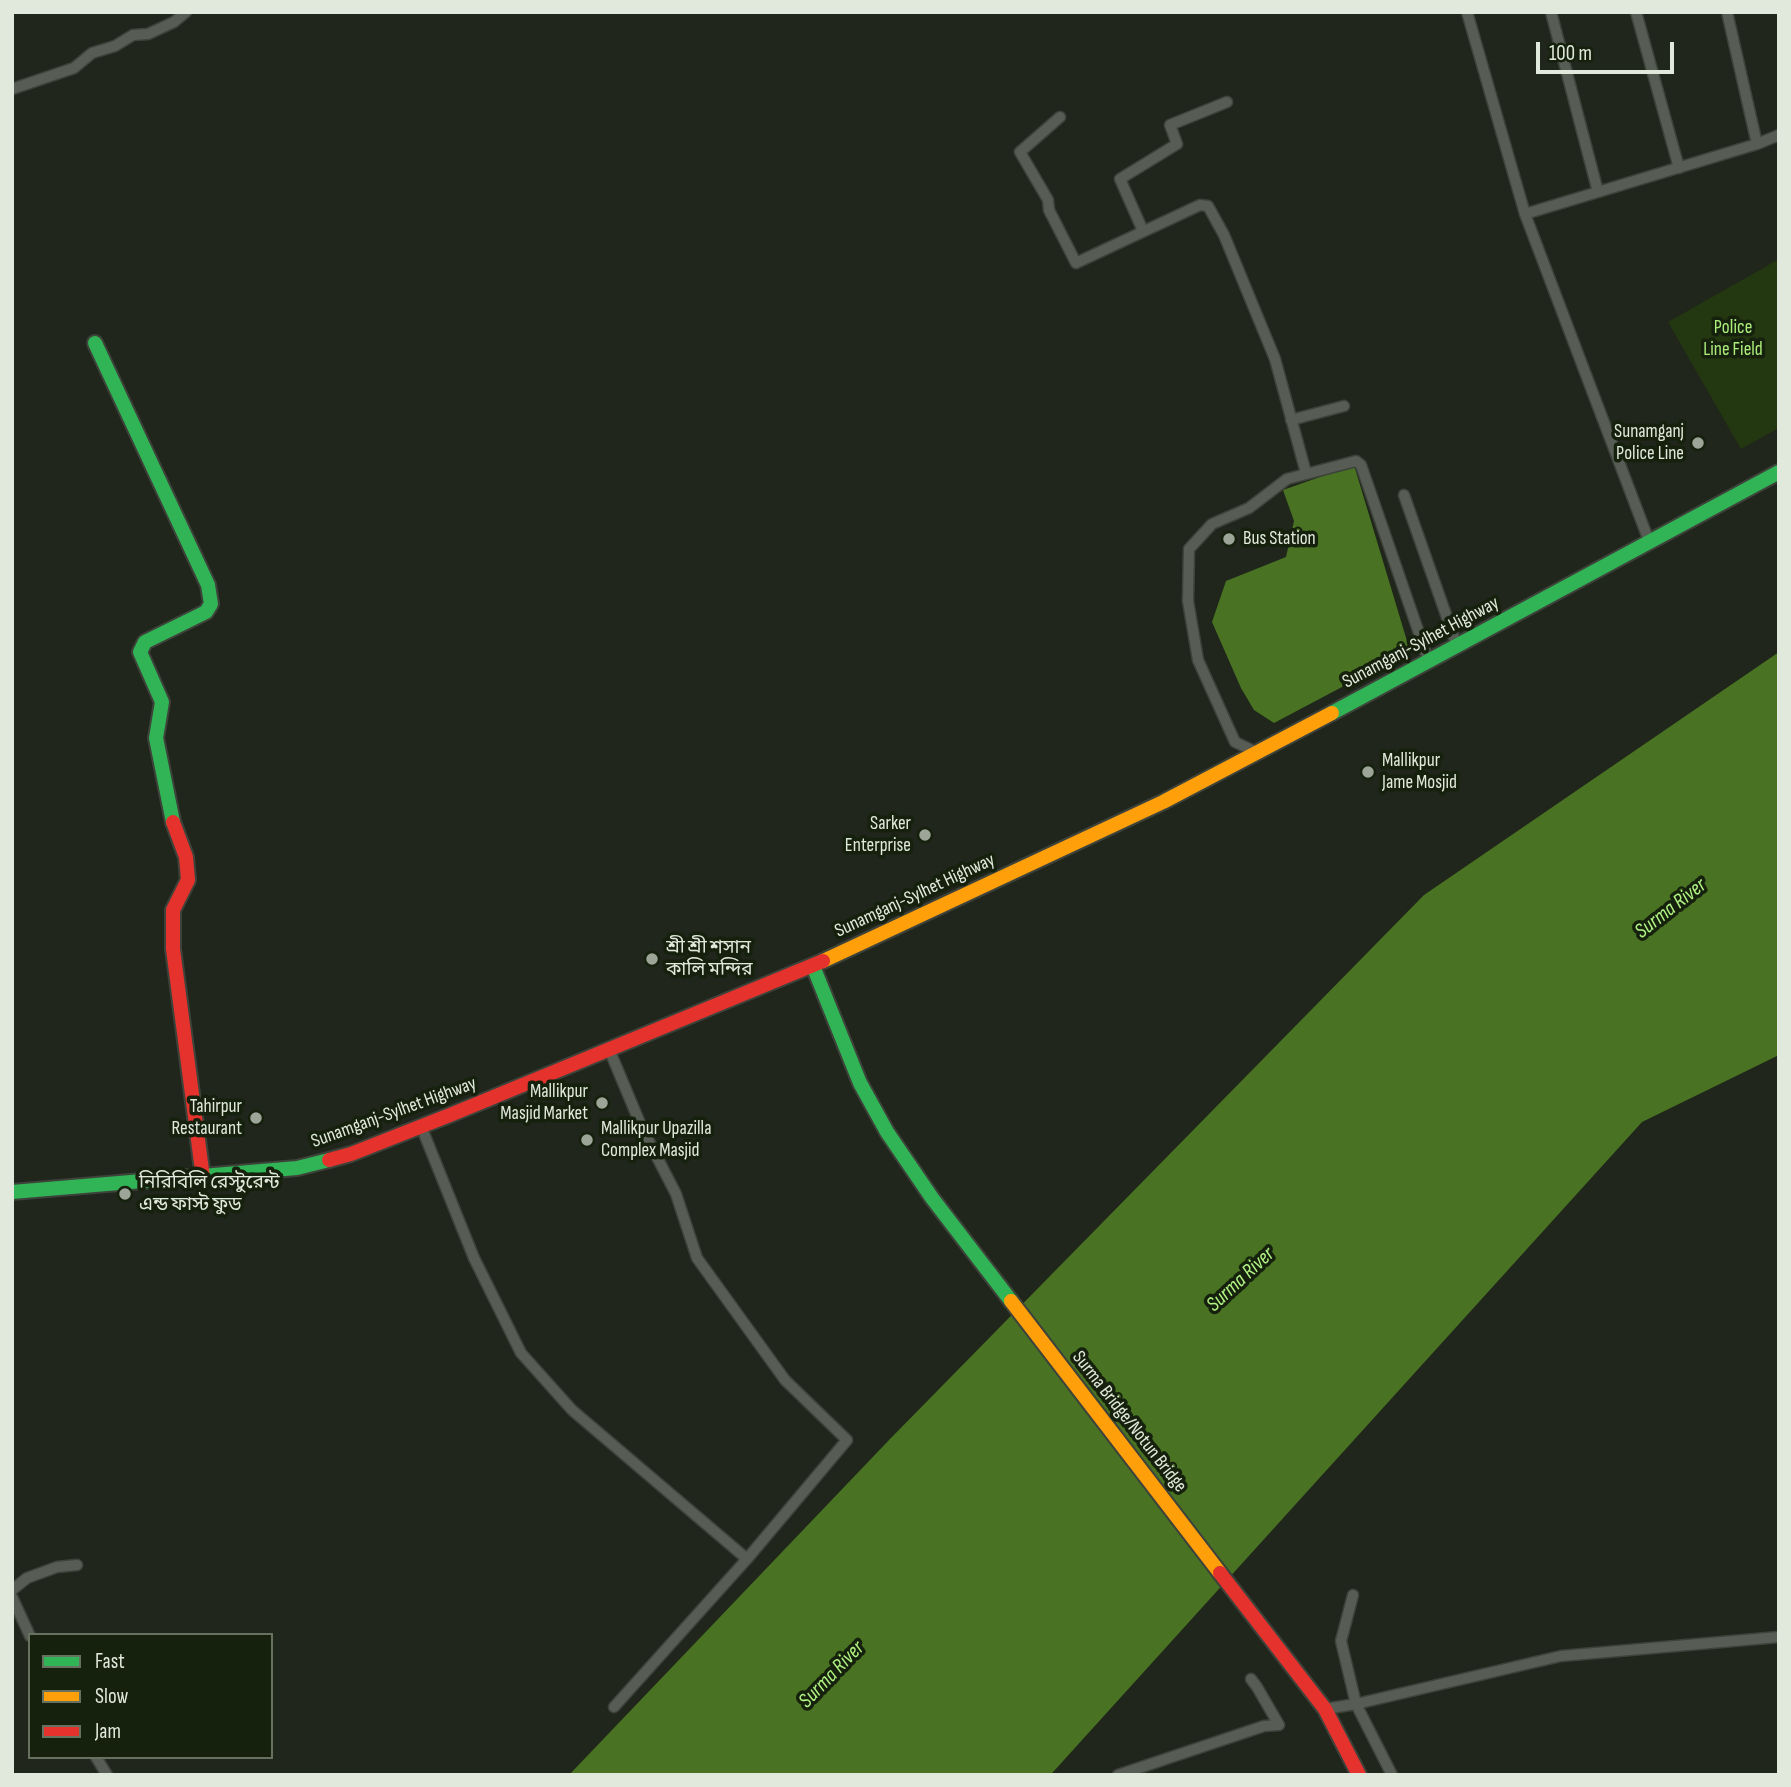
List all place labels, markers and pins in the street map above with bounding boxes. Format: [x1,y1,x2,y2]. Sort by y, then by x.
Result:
place label: Sunamganj Police Line [1614,421,1684,465]
marker: Sunamganj Police Line [1690,435,1706,451]
place label: Bus Station [1243,528,1316,550]
marker: Bus Station [1221,531,1237,547]
place label: Mallikpur Jame Mosjid [1382,750,1457,794]
marker: Mallikpur Jame Mosjid [1360,764,1376,780]
place label: Sarker Enterprise [845,813,911,857]
marker: Sarker Enterprise [917,827,933,843]
place label: শ্রী শ্রী শসান কালি মন্দির [666,937,753,981]
marker: শ্রী শ্রী শসান কালি মন্দির [644,951,660,967]
place label: Mallikpur Masjid Market [500,1081,588,1125]
marker: Mallikpur Masjid Market [594,1095,610,1111]
place label: Tahirpur Restaurant [172,1096,242,1140]
marker: Tahirpur Restaurant [248,1110,264,1126]
place label: Mallikpur Upazilla Complex Masjid [601,1118,711,1162]
marker: Mallikpur Upazilla Complex Masjid [579,1132,595,1148]
place label: নিরিবিলি রেস্টুরেন্ট এন্ড ফাস্ট ফুড [139,1172,280,1216]
marker: নিরিবিলি রেস্টুরেন্ট এন্ড ফাস্ট ফুড [117,1186,133,1202]

